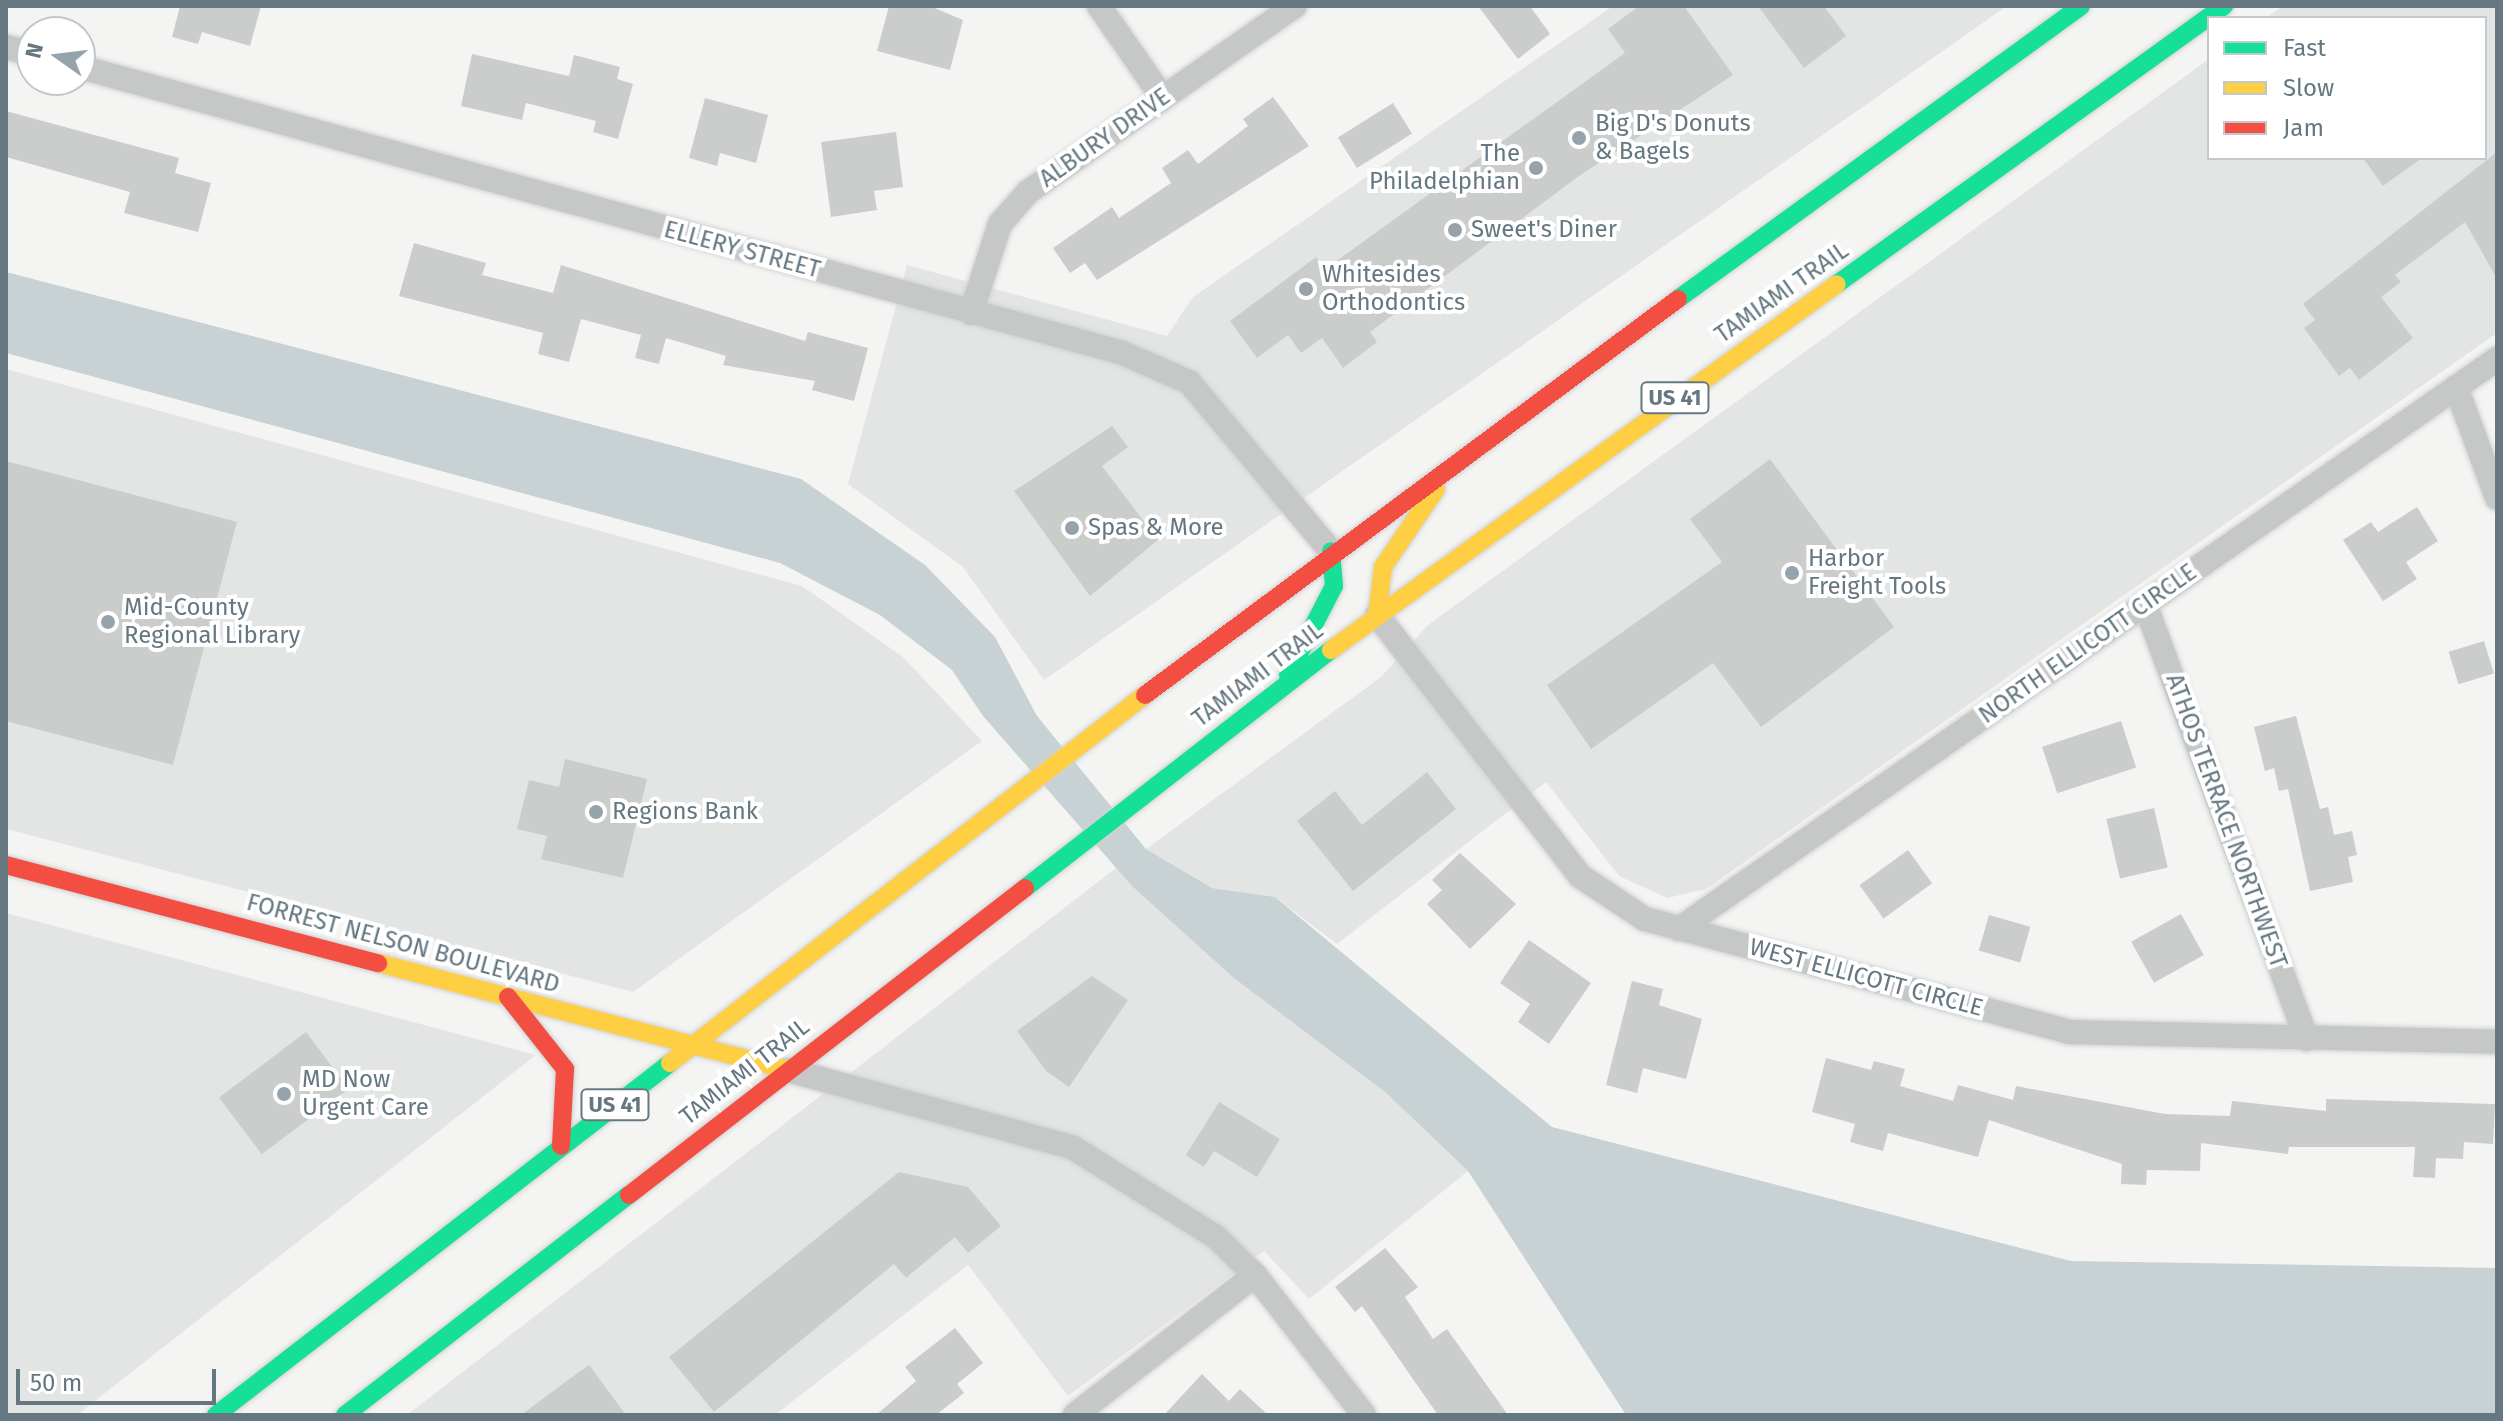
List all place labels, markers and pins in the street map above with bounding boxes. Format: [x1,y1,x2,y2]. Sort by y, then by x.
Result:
place label: Big D's Donuts & Bagels [1595,110,1751,166]
marker: Big D's Donuts & Bagels [1570,129,1588,147]
place label: The Philadelphian [1369,140,1520,196]
marker: The Philadelphian [1527,159,1545,177]
place label: Sweet's Diner [1471,216,1617,244]
marker: Sweet's Diner [1446,221,1464,239]
place label: Whitesides Orthodontics [1322,261,1465,317]
marker: Whitesides Orthodontics [1297,280,1315,298]
place label: Spas & More [1088,514,1224,542]
marker: Spas & More [1063,519,1081,537]
place label: Harbor Freight Tools [1808,545,1946,601]
marker: Harbor Freight Tools [1783,564,1801,582]
place label: Mid-County Regional Library [124,594,300,650]
marker: Mid-County Regional Library [99,613,117,631]
place label: Regions Bank [612,798,758,826]
marker: Regions Bank [587,803,605,821]
place label: MD Now Urgent Care [302,1066,429,1122]
marker: MD Now Urgent Care [273,1083,295,1105]

